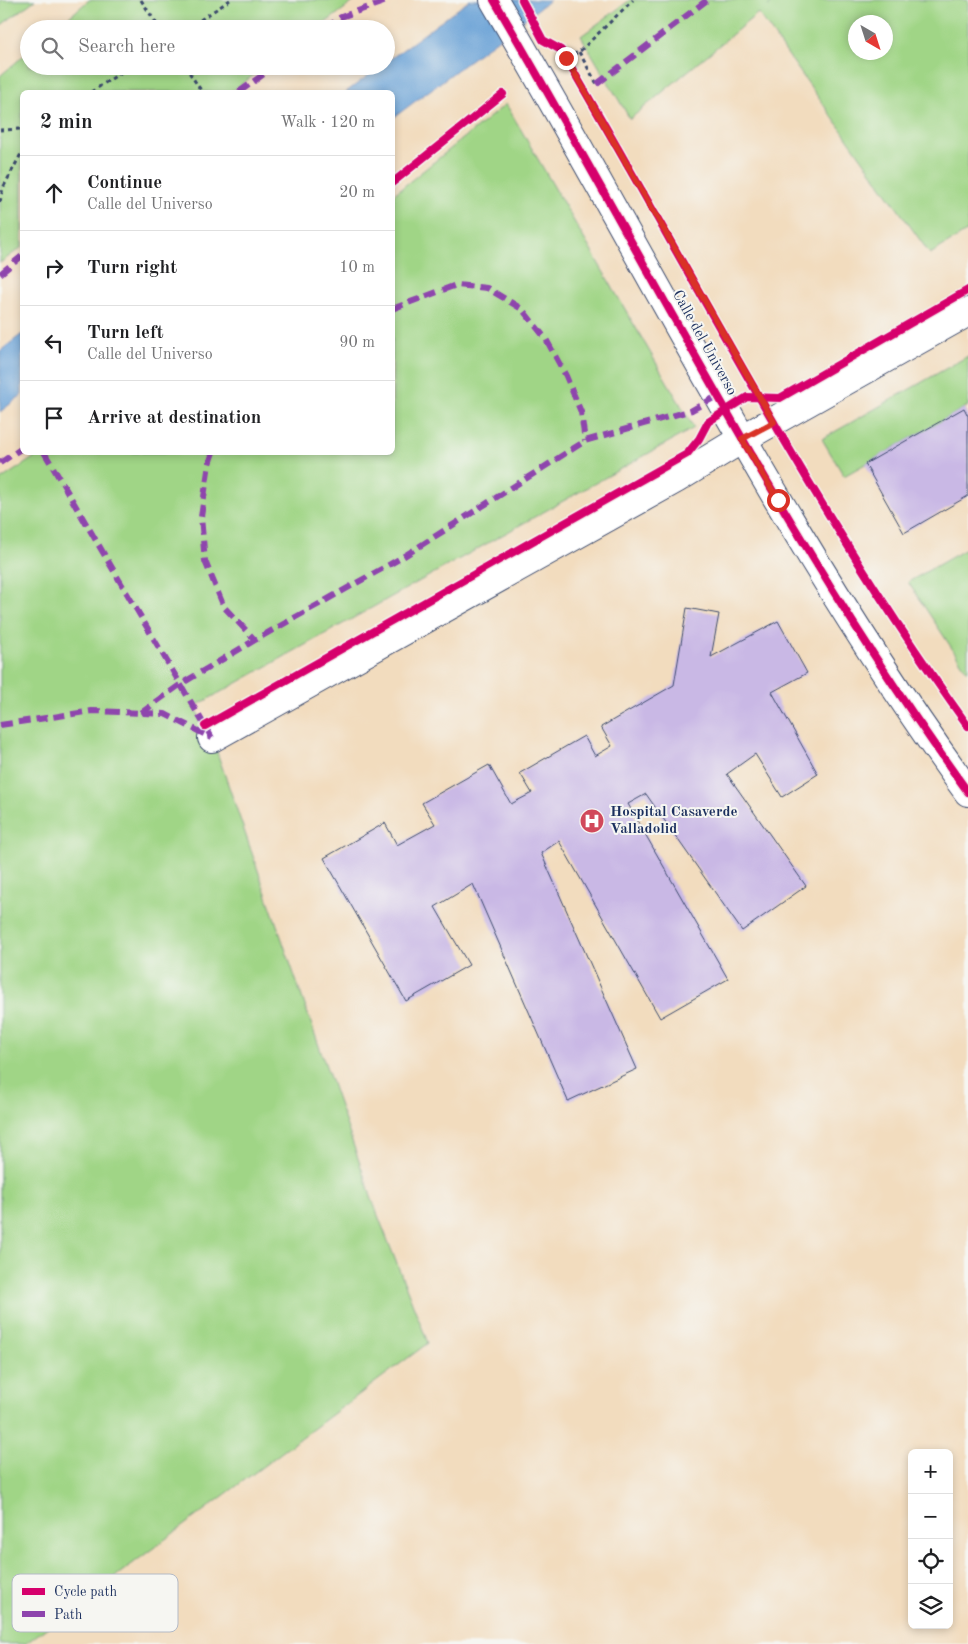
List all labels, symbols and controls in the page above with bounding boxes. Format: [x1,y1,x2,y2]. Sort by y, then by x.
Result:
north arrow [848,15,893,60]
search box [20,20,395,75]
icon: search [38,34,66,62]
text: Search here [78,38,175,57]
route end [555,47,578,70]
text: 2 min [40,112,93,133]
text: Walk · 120 m [280,115,375,131]
text: Continue [87,174,162,193]
icon: ahead [40,179,68,207]
text: 20 m [339,185,375,201]
text: Calle del Universo [87,197,213,213]
icon: right [40,254,68,282]
text: Turn right [87,259,177,278]
text: 10 m [339,260,375,276]
street label: Calle del Universo [669,288,739,398]
text: Turn left [87,324,164,343]
icon: left [40,329,68,357]
text: 90 m [339,335,375,351]
text: Calle del Universo [87,347,213,363]
icon: arrive [40,404,68,432]
text: Arrive at destination [87,409,261,428]
route start [767,489,790,512]
place label: Hospital Casaverde Valladolid [610,805,738,837]
hospital icon: Hospital Casaverde Valladolid [579,808,605,834]
map controls [908,1449,953,1629]
button: + [908,1449,953,1494]
button: − [908,1494,953,1539]
button: locate [908,1539,953,1584]
legend [12,1574,178,1632]
button: layers [908,1584,953,1629]
text: Cycle path [54,1585,117,1599]
text: Path [54,1608,83,1622]

